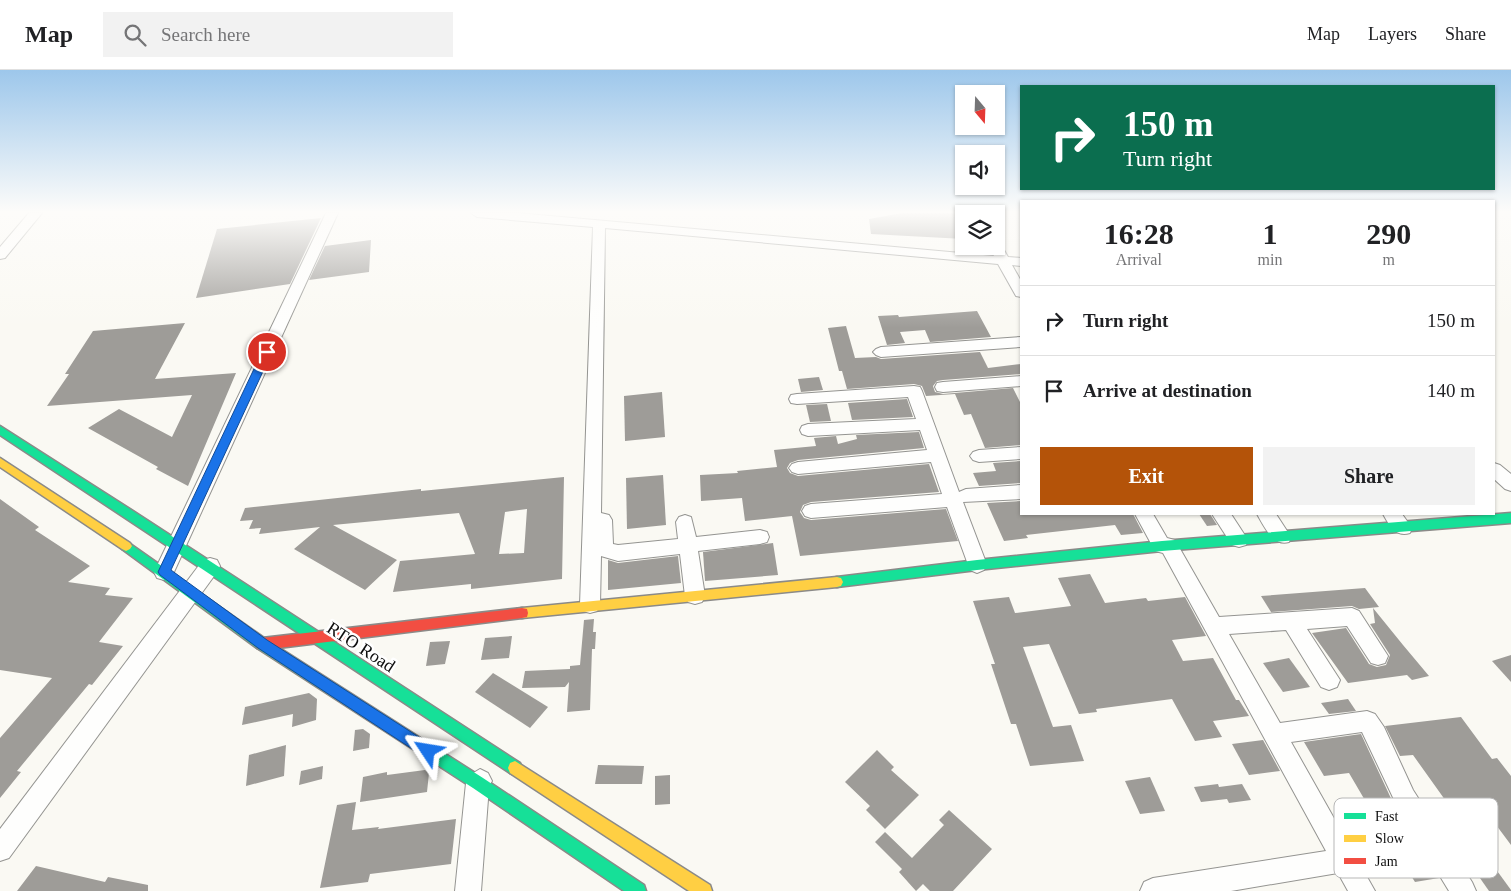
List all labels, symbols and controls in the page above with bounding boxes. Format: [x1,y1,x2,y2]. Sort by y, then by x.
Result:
search box [103,12,453,57]
text: Map [25,21,73,47]
icon: search [121,21,149,49]
text: Search here [161,24,250,45]
text: Map [1307,24,1340,44]
text: Layers [1368,24,1417,44]
text: Share [1445,24,1486,44]
north arrow [955,85,1005,135]
map controls [955,85,1005,255]
icon: right [1040,105,1105,170]
text: 150 m [1123,105,1213,144]
button: sound [955,145,1005,195]
text: Turn right [1123,146,1212,171]
button: layers [955,205,1005,255]
text: 16:28 [1104,217,1174,250]
text: 1 [1262,217,1277,250]
text: 290 [1366,217,1411,250]
text: Arrival [1116,251,1162,268]
text: min [1258,251,1282,268]
text: m [1382,251,1395,268]
icon: right [1040,307,1068,335]
text: Turn right [1083,310,1168,331]
text: 150 m [1427,310,1475,331]
pin [246,331,288,373]
icon: arrive [253,338,281,366]
icon: arrive [1040,377,1068,405]
text: Arrive at destination [1083,380,1252,401]
text: 140 m [1427,380,1475,401]
button: Exit [1040,447,1253,505]
button: Share [1263,447,1475,505]
street label: RTO Road [323,618,399,676]
position arrow [401,724,453,776]
legend [1334,798,1498,878]
text: Fast [1375,809,1398,824]
text: Slow [1375,831,1405,846]
text: Jam [1375,854,1398,869]

